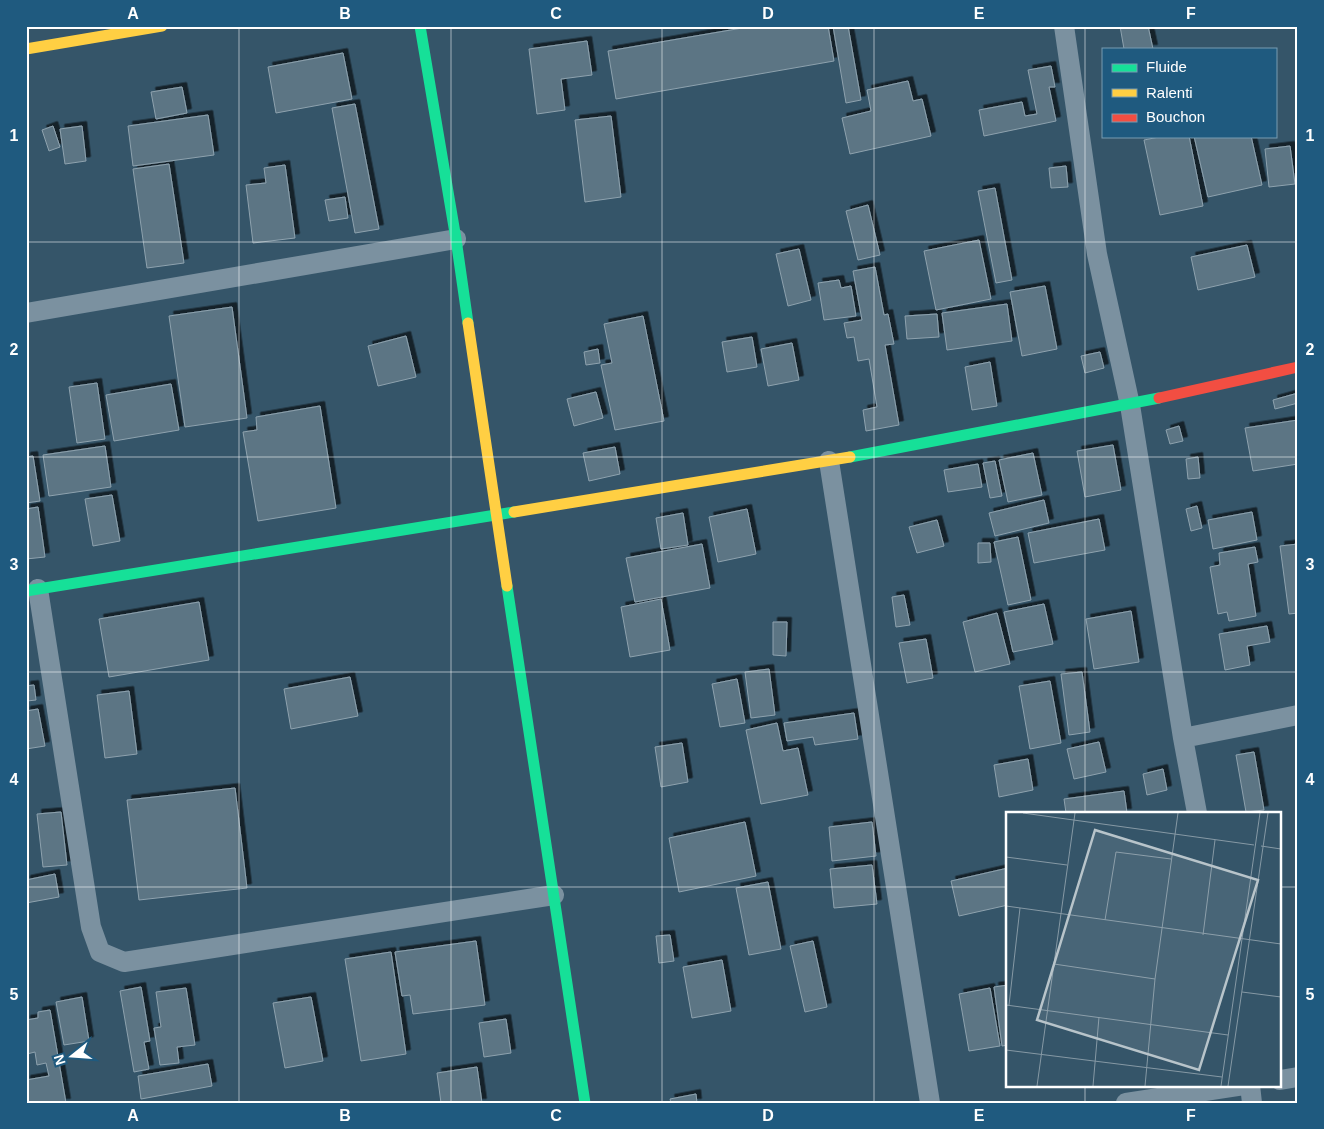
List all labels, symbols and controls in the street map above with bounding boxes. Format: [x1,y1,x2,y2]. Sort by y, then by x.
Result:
text: A [127,5,139,22]
text: B [339,5,351,22]
text: C [550,5,562,22]
text: D [762,5,774,22]
text: E [974,5,985,22]
text: F [1186,5,1196,22]
legend [1102,48,1276,138]
text: Fluide [1146,58,1187,75]
text: Ralenti [1146,84,1193,101]
text: Bouchon [1146,108,1205,125]
text: 1 [10,127,19,144]
text: 1 [1306,127,1315,144]
text: 2 [10,341,19,358]
text: 2 [1306,341,1315,358]
text: 3 [10,556,19,573]
text: 3 [1306,556,1315,573]
text: 4 [10,771,19,788]
text: 4 [1306,771,1315,788]
inset map [1006,812,1282,1086]
text: 5 [10,986,19,1003]
text: 5 [1306,986,1315,1003]
north arrow [48,1032,98,1082]
text: N [50,1053,69,1067]
text: A [127,1107,139,1124]
text: B [339,1107,351,1124]
text: C [550,1107,562,1124]
text: D [762,1107,774,1124]
text: E [974,1107,985,1124]
text: F [1186,1107,1196,1124]

